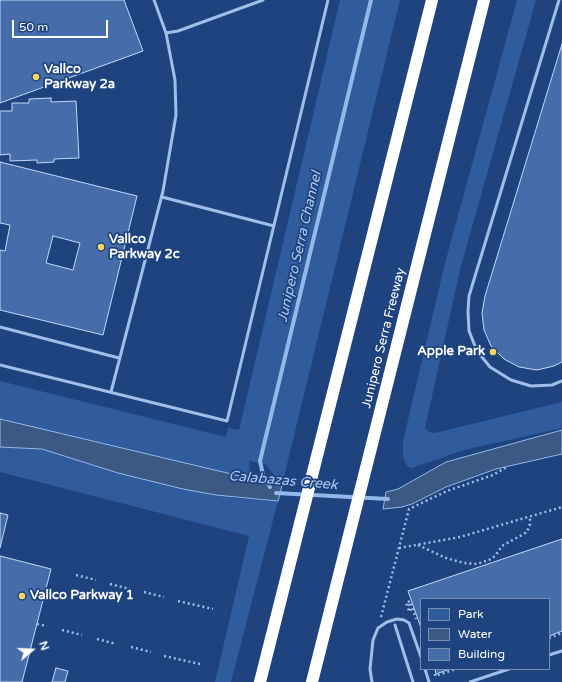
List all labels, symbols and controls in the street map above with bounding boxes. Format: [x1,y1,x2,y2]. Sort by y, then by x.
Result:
scale bar [14,12,110,38]
text: 50 m [19,20,48,34]
place label: Vallco Parkway 2a [44,62,115,93]
marker: Vallco Parkway 2a [31,72,41,82]
water label: Junipero Serra Channel [274,170,326,324]
place label: Vallco Parkway 2c [109,232,180,263]
marker: Vallco Parkway 2c [96,242,106,252]
street label: Junipero Serra Freeway [359,266,409,410]
place label: Apple Park [417,344,485,360]
marker: Apple Park [488,347,498,357]
water label: Calabazas Creek [228,468,338,494]
place label: Vallco Parkway 1 [30,588,134,604]
marker: Vallco Parkway 1 [17,591,27,601]
legend [420,598,550,670]
text: Park [458,607,484,621]
text: Water [458,627,492,641]
north arrow [12,630,52,670]
text: N [36,640,51,652]
text: Building [458,647,505,661]

